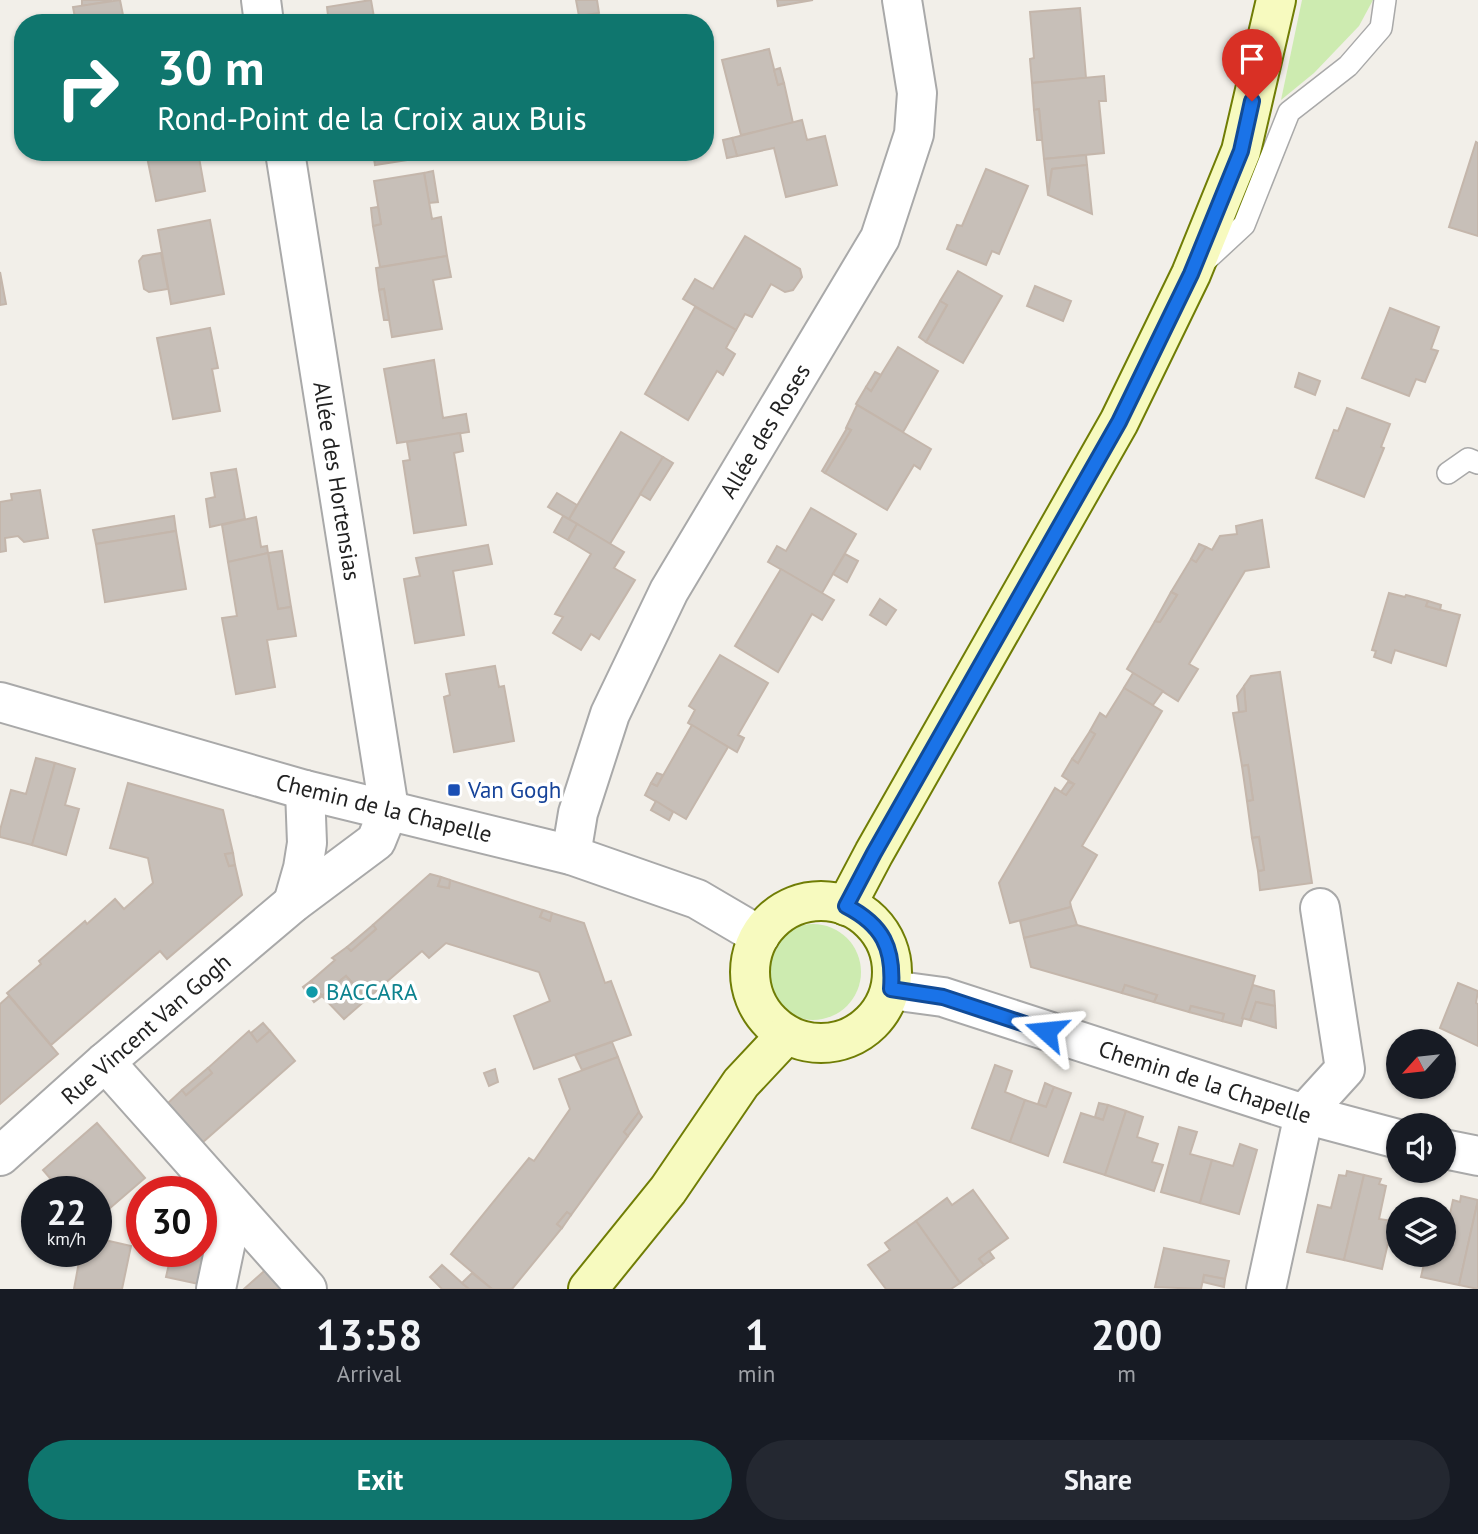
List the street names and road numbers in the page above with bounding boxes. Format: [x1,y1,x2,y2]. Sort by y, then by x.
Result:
street label: Allée des Roses [713,358,816,503]
street label: Allée des Hortensias [307,379,368,582]
street label: Chemin de la Chapelle [273,767,495,848]
street label: Rue Vincent Van Gogh [55,947,237,1110]
street label: Chemin de la Chapelle [1095,1033,1315,1130]

